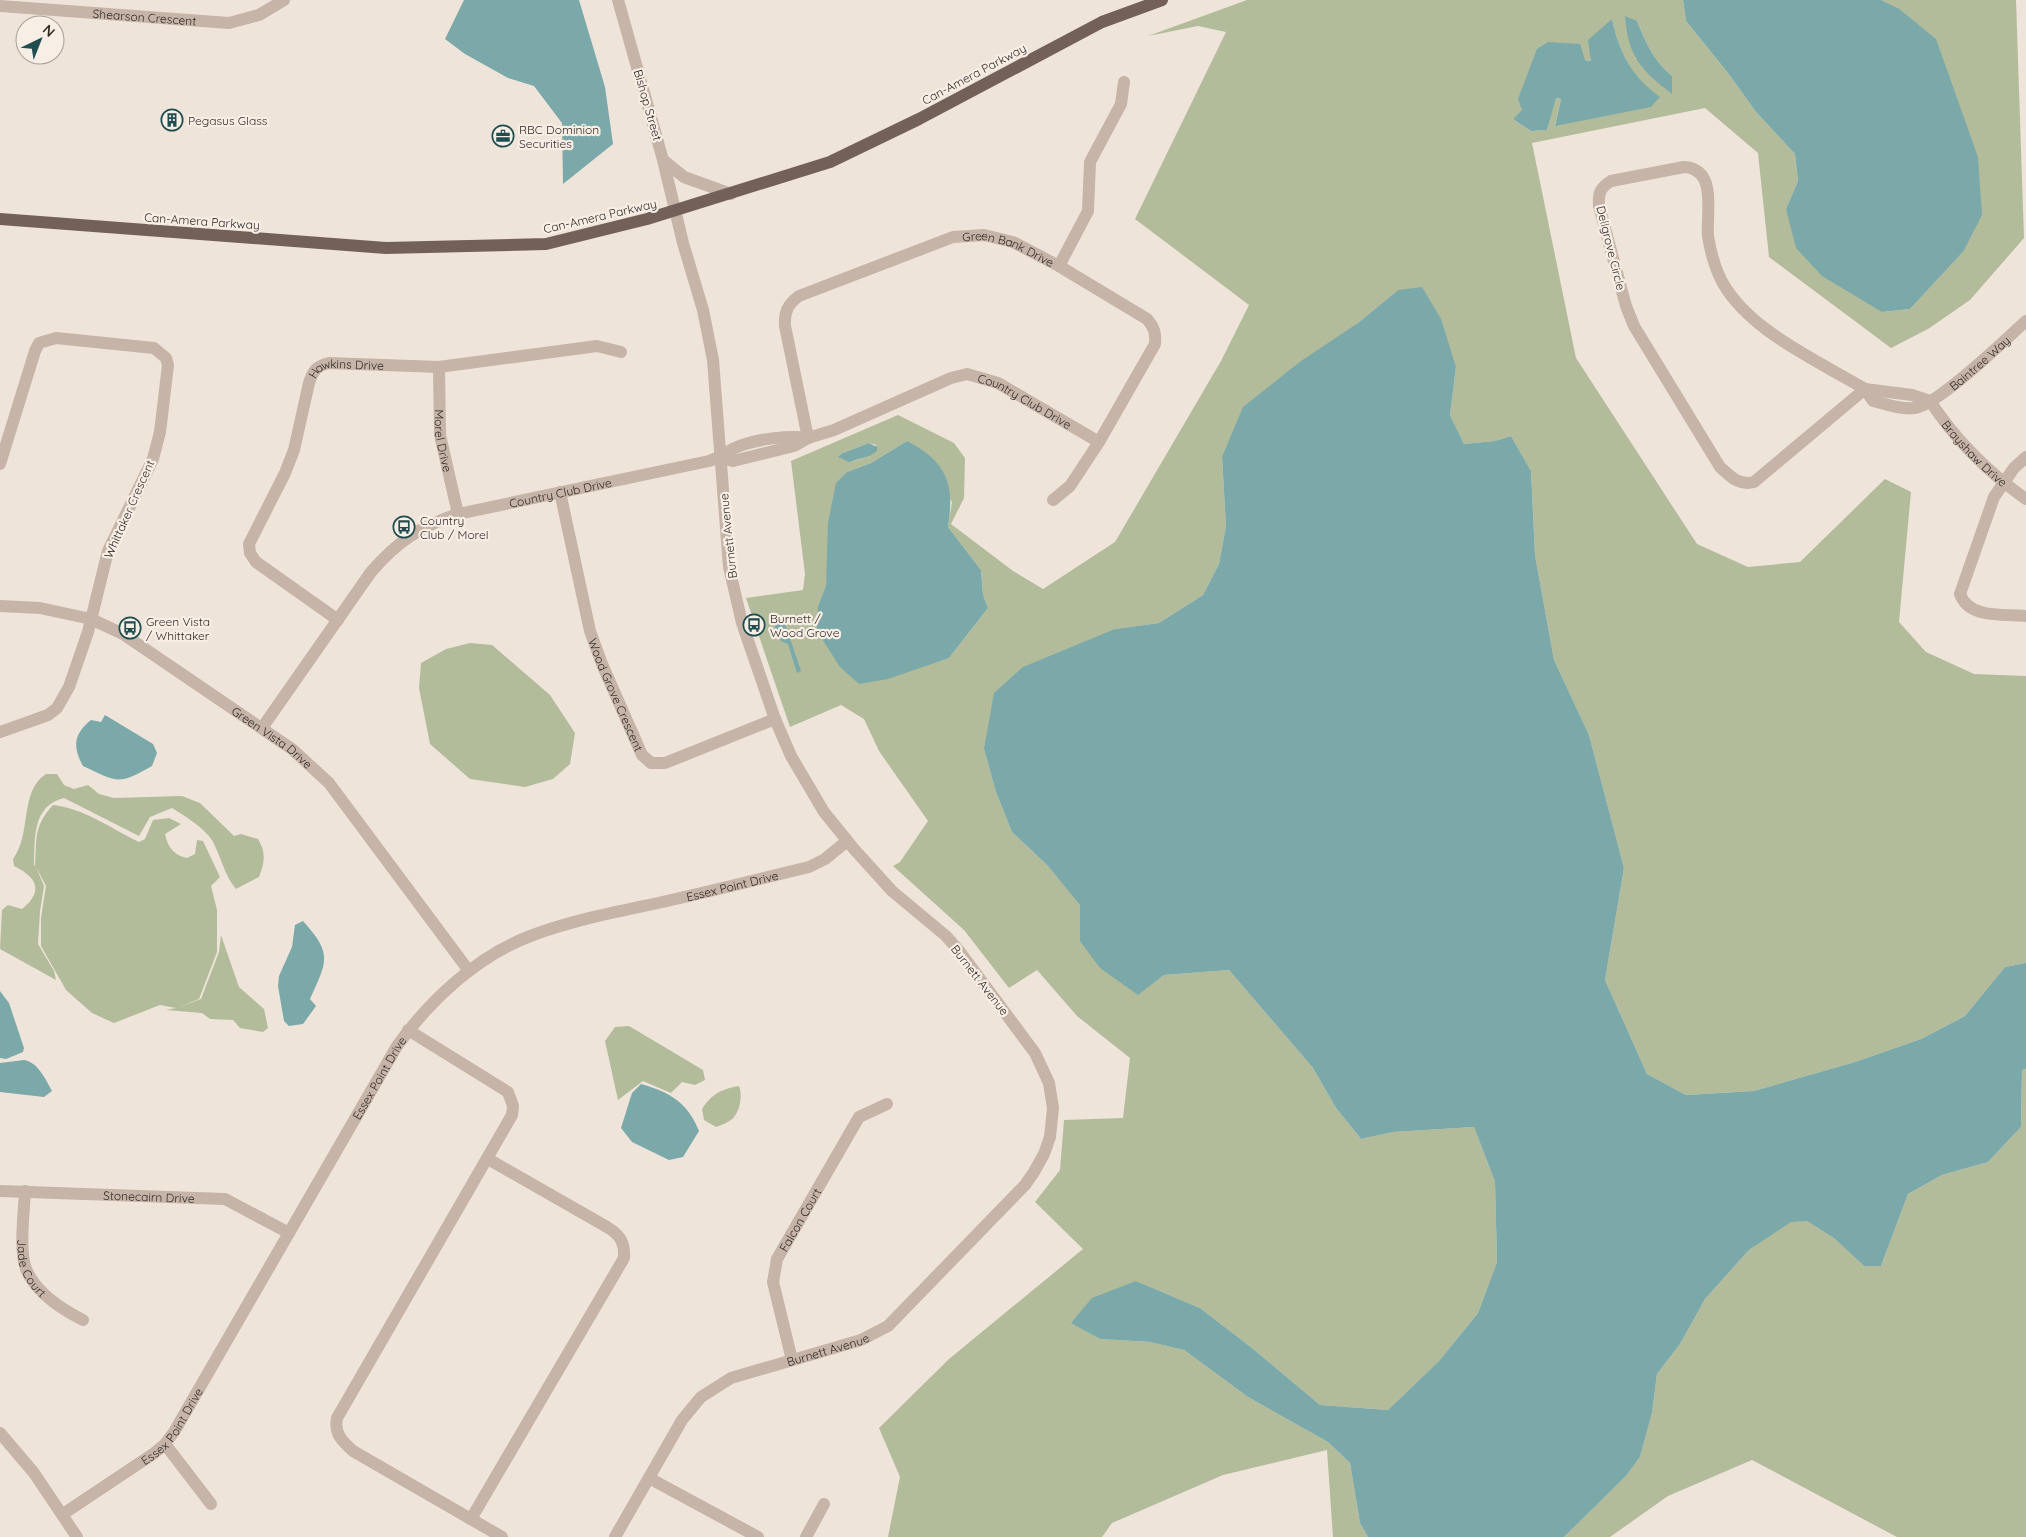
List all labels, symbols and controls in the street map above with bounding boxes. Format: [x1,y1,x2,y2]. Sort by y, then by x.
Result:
street label: Shearson Crescent [92,5,197,28]
north arrow [15,15,65,65]
text: N [39,20,59,41]
street label: Can-Amera Parkway [919,40,1029,108]
street label: Bishop Street [631,68,665,142]
building icon: Pegasus Glass [160,108,184,132]
place label: Pegasus Glass [188,113,268,128]
place label: RBC Dominion Securities [519,122,599,151]
office icon: RBC Dominion Securities [491,124,515,148]
street label: Can-Amera Parkway [542,196,658,236]
street label: Dellgrove Circle [1593,204,1629,292]
street label: Can-Amera Parkway [144,209,260,233]
street label: Green Bank Drive [962,227,1057,270]
street label: Baintree Way [1946,332,2013,393]
street label: Hawkins Drive [305,355,384,381]
street label: Country Club Drive [976,370,1074,432]
street label: Morel Drive [432,409,456,474]
street label: Brayshaw Drive [1939,417,2011,490]
street label: Whittaker Crescent [101,458,157,560]
street label: Country Club Drive [508,474,613,511]
street label: Burnett Avenue [716,493,740,579]
place label: Country Club / Morel [420,513,489,542]
bus stop icon: Country Club / Morel [392,515,416,539]
place label: Burnett / Wood Grove [770,611,840,640]
bus stop icon: Burnett / Wood Grove [742,613,766,637]
place label: Green Vista / Whittaker [146,614,210,643]
bus stop icon: Green Vista / Whittaker [118,616,142,640]
street label: Wood Grove Crescent [586,636,647,753]
street label: Green Vista Drive [229,703,316,772]
street label: Essex Point Drive [685,867,780,904]
street label: Burnett Avenue [948,942,1012,1018]
street label: Essex Point Drive [349,1033,409,1122]
street label: Falcon Court [775,1185,824,1254]
street label: Stonecairn Drive [103,1187,195,1205]
street label: Jade Court [15,1239,50,1300]
street label: Burnett Avenue [785,1329,872,1369]
street label: Essex Point Drive [138,1385,206,1468]

